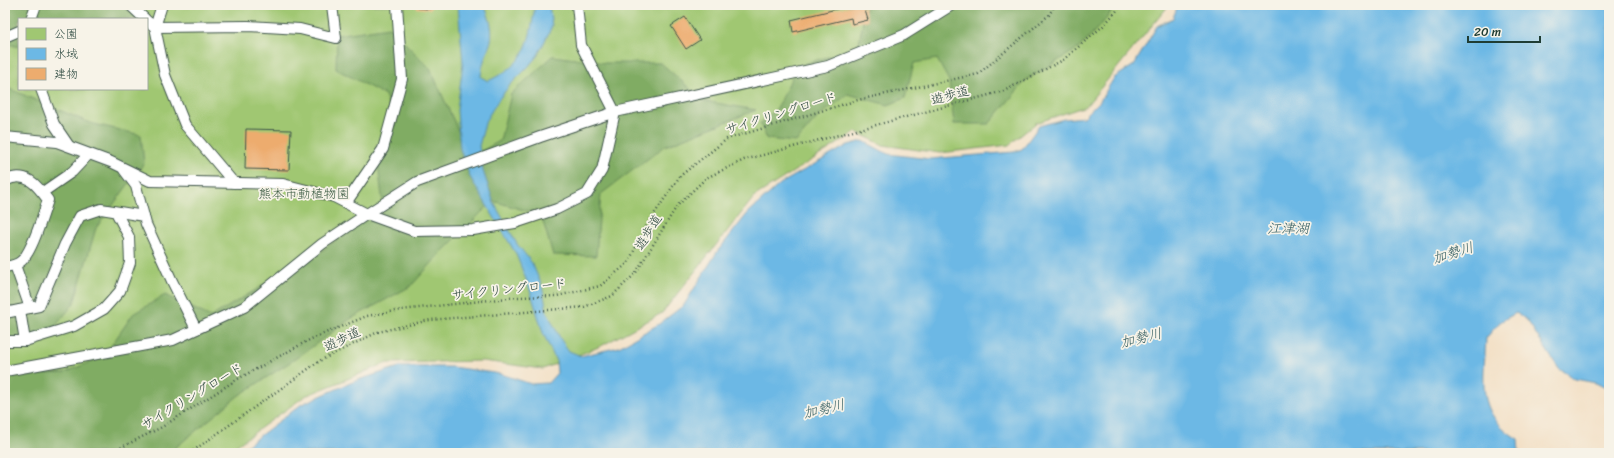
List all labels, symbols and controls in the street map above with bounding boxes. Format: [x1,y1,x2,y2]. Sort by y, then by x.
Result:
legend [18,18,148,90]
scale bar [1468,18,1540,44]
text: 20 m [1474,21,1501,43]
text: 公園 [54,23,78,45]
text: 水域 [54,43,78,65]
text: 建物 [54,63,78,85]
street label: 遊歩道 [928,79,972,111]
street label: サイクリングロード [722,85,840,141]
park label: 熊本市動植物園 [258,182,350,205]
street label: 遊歩道 [628,209,668,255]
water label: 江津湖 [1267,216,1310,241]
water label: 加勢川 [1429,235,1477,271]
street label: サイクリングロード [450,272,568,306]
street label: 遊歩道 [319,320,365,358]
water label: 加勢川 [1118,321,1164,355]
street label: サイクリングロード [136,356,248,436]
water label: 加勢川 [801,392,847,426]

